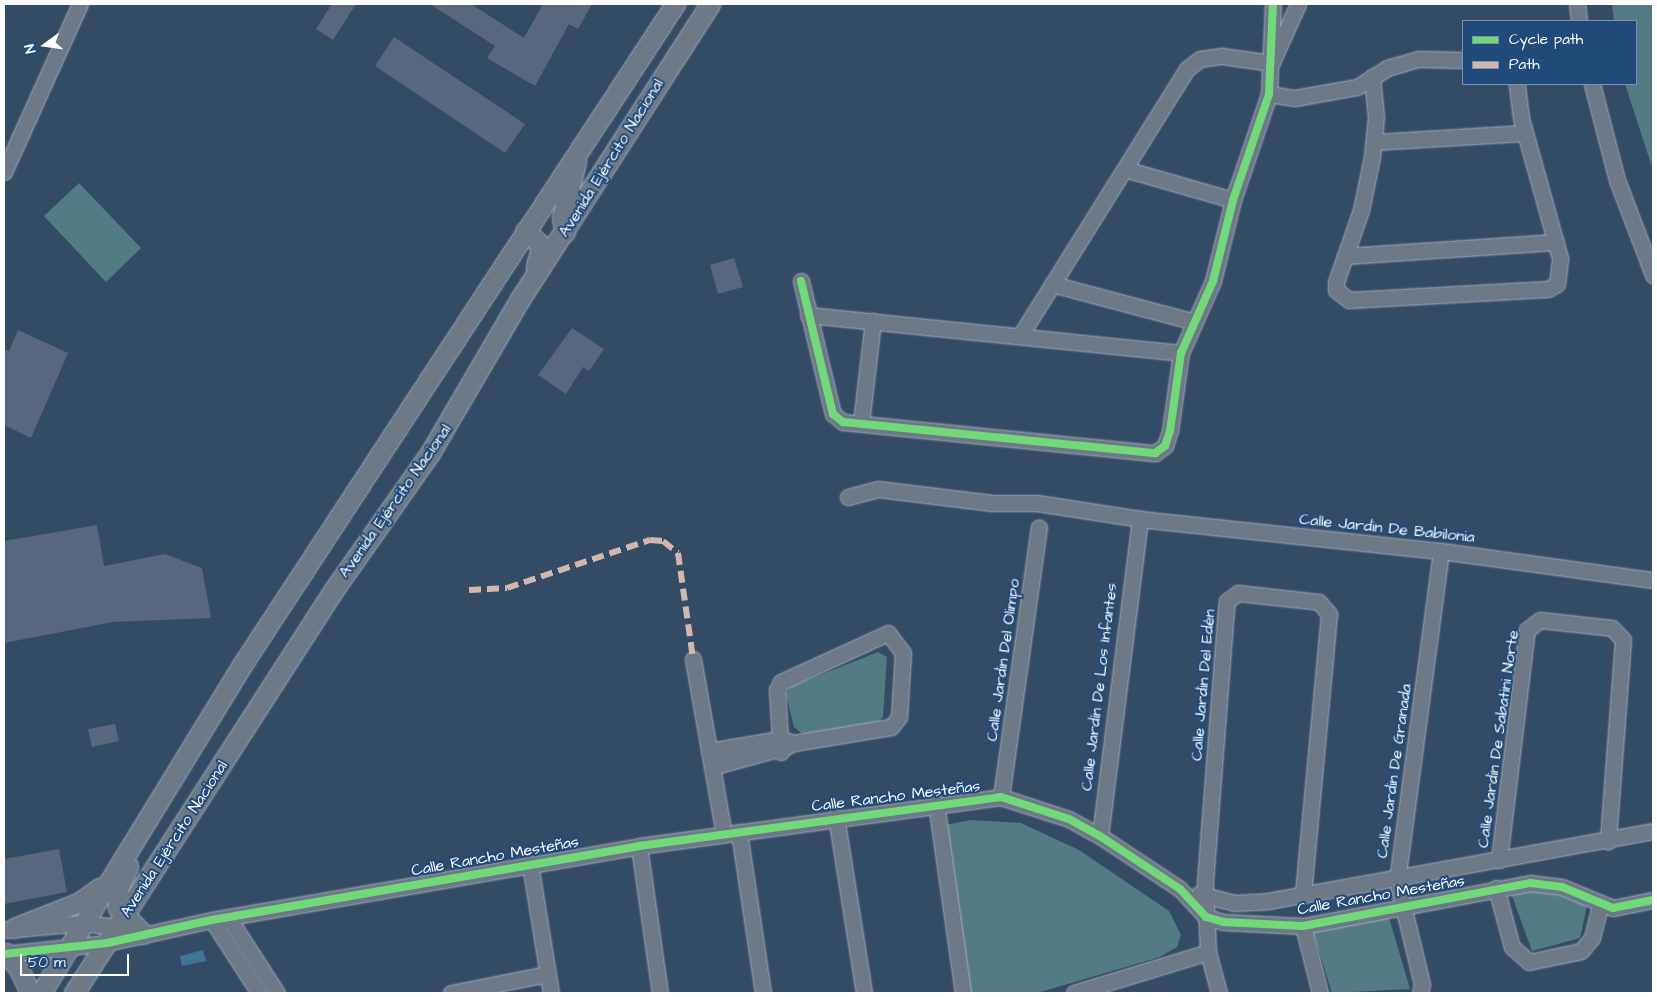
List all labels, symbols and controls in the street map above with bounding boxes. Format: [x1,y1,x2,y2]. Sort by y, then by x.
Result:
north arrow [20,20,70,70]
legend [1462,20,1637,85]
text: Cycle path [1509,29,1583,50]
text: N [20,42,41,55]
text: Path [1509,54,1540,75]
street label: Avenida Ejército Nacional [554,75,668,241]
street label: Avenida Ejército Nacional [335,421,455,581]
street label: Calle Jardin De Babilonia [1298,509,1476,547]
street label: Calle Jardin Del Olimpo [982,577,1024,743]
street label: Calle Jardín De Los Infantes [1077,582,1121,792]
street label: Calle Jardin Del Edén [1187,608,1219,762]
street label: Calle Jardin De Sabatini Norte [1473,629,1523,849]
street label: Calle Jardin De Granada [1372,683,1416,859]
street label: Avenida Ejército Nacional [116,757,232,921]
street label: Calle Rancho Mesteñas [811,776,981,816]
street label: Calle Rancho Mesteñas [410,832,580,880]
street label: Calle Rancho Mesteñas [1296,871,1466,919]
scale bar [22,944,131,976]
text: 50 m [28,952,66,973]

